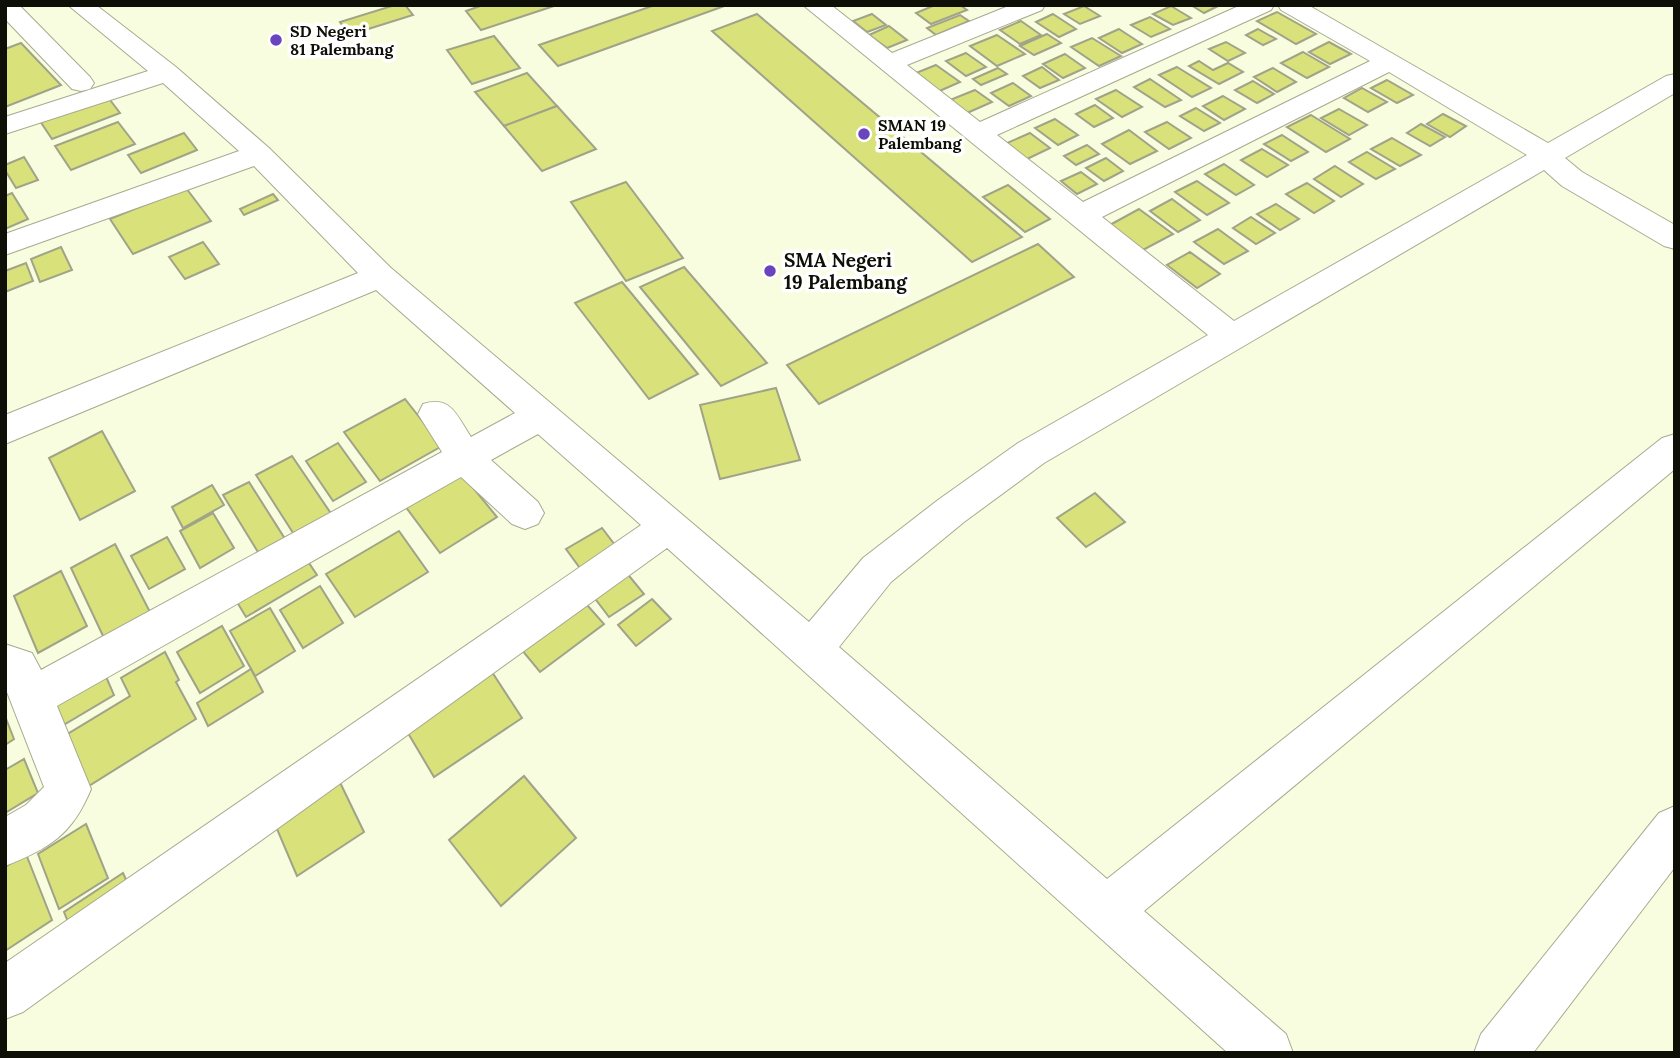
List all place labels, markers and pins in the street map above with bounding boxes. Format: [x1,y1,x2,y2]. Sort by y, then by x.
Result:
place label: SD Negeri 81 Palembang [290,21,394,59]
marker: SD Negeri 81 Palembang [268,32,284,48]
place label: SMAN 19 Palembang [878,115,963,153]
marker: SMAN 19 Palembang [856,126,872,142]
place label: SMA Negeri 19 Palembang [784,248,908,294]
marker: SMA Negeri 19 Palembang [762,263,778,279]

